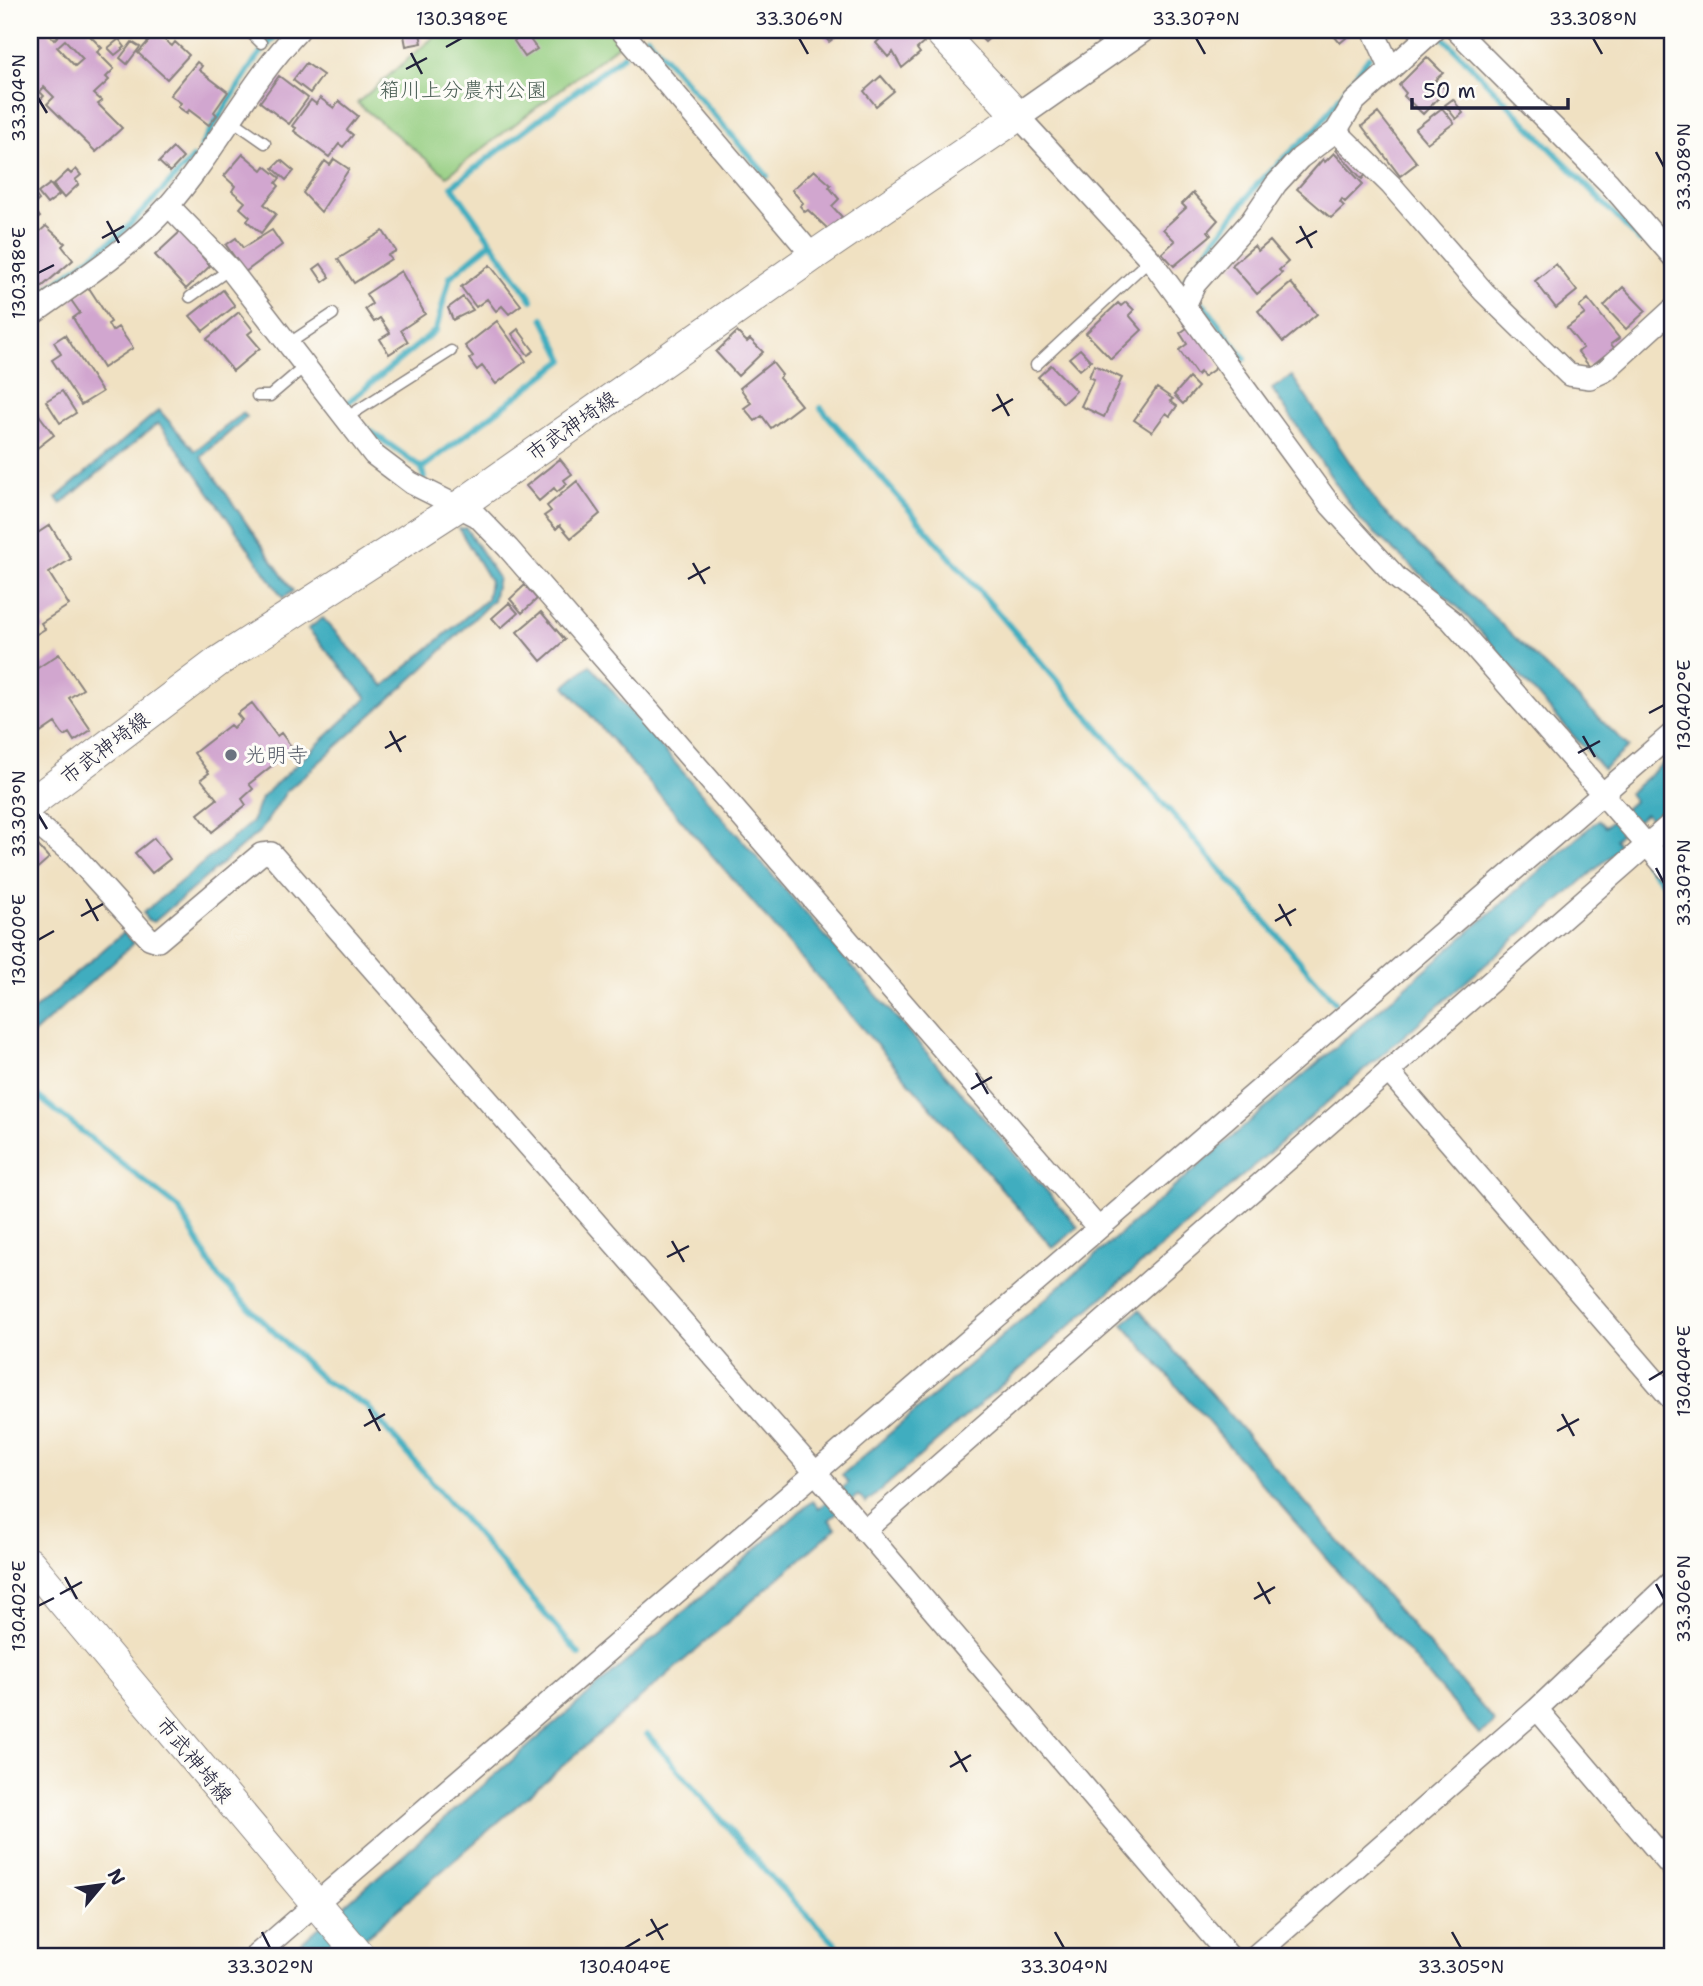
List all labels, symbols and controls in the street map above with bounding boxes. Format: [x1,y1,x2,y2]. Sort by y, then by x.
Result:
text: 130.398°E [416,7,508,31]
text: 33.306°N [755,7,843,31]
text: 33.307°N [1152,7,1240,31]
text: 33.308°N [1549,7,1637,31]
text: 33.304°N [7,54,31,142]
scale bar [1412,66,1568,110]
park label: 箱川上分農村公園 [379,76,547,104]
text: 50 m [1423,77,1476,105]
text: 33.308°N [1672,123,1696,211]
text: 130.398°E [7,227,31,319]
street label: 市武神埼線 [521,384,623,468]
text: 130.402°E [1672,660,1696,750]
street label: 市武神埼線 [55,705,155,791]
place label: 光明寺 [245,741,308,769]
marker: 光明寺 [223,747,239,763]
text: 33.303°N [7,770,31,858]
text: 33.307°N [1672,839,1696,927]
text: 130.400°E [7,894,31,986]
text: 130.404°E [1672,1325,1696,1417]
text: 33.306°N [1672,1555,1696,1643]
text: 130.402°E [7,1561,31,1651]
street label: 市武神埼線 [150,1711,238,1809]
north arrow [66,1850,136,1920]
text: N [102,1864,131,1890]
text: 33.302°N [226,1955,314,1979]
text: 130.404°E [579,1955,671,1979]
text: 33.304°N [1020,1955,1108,1979]
text: 33.305°N [1418,1955,1504,1979]

